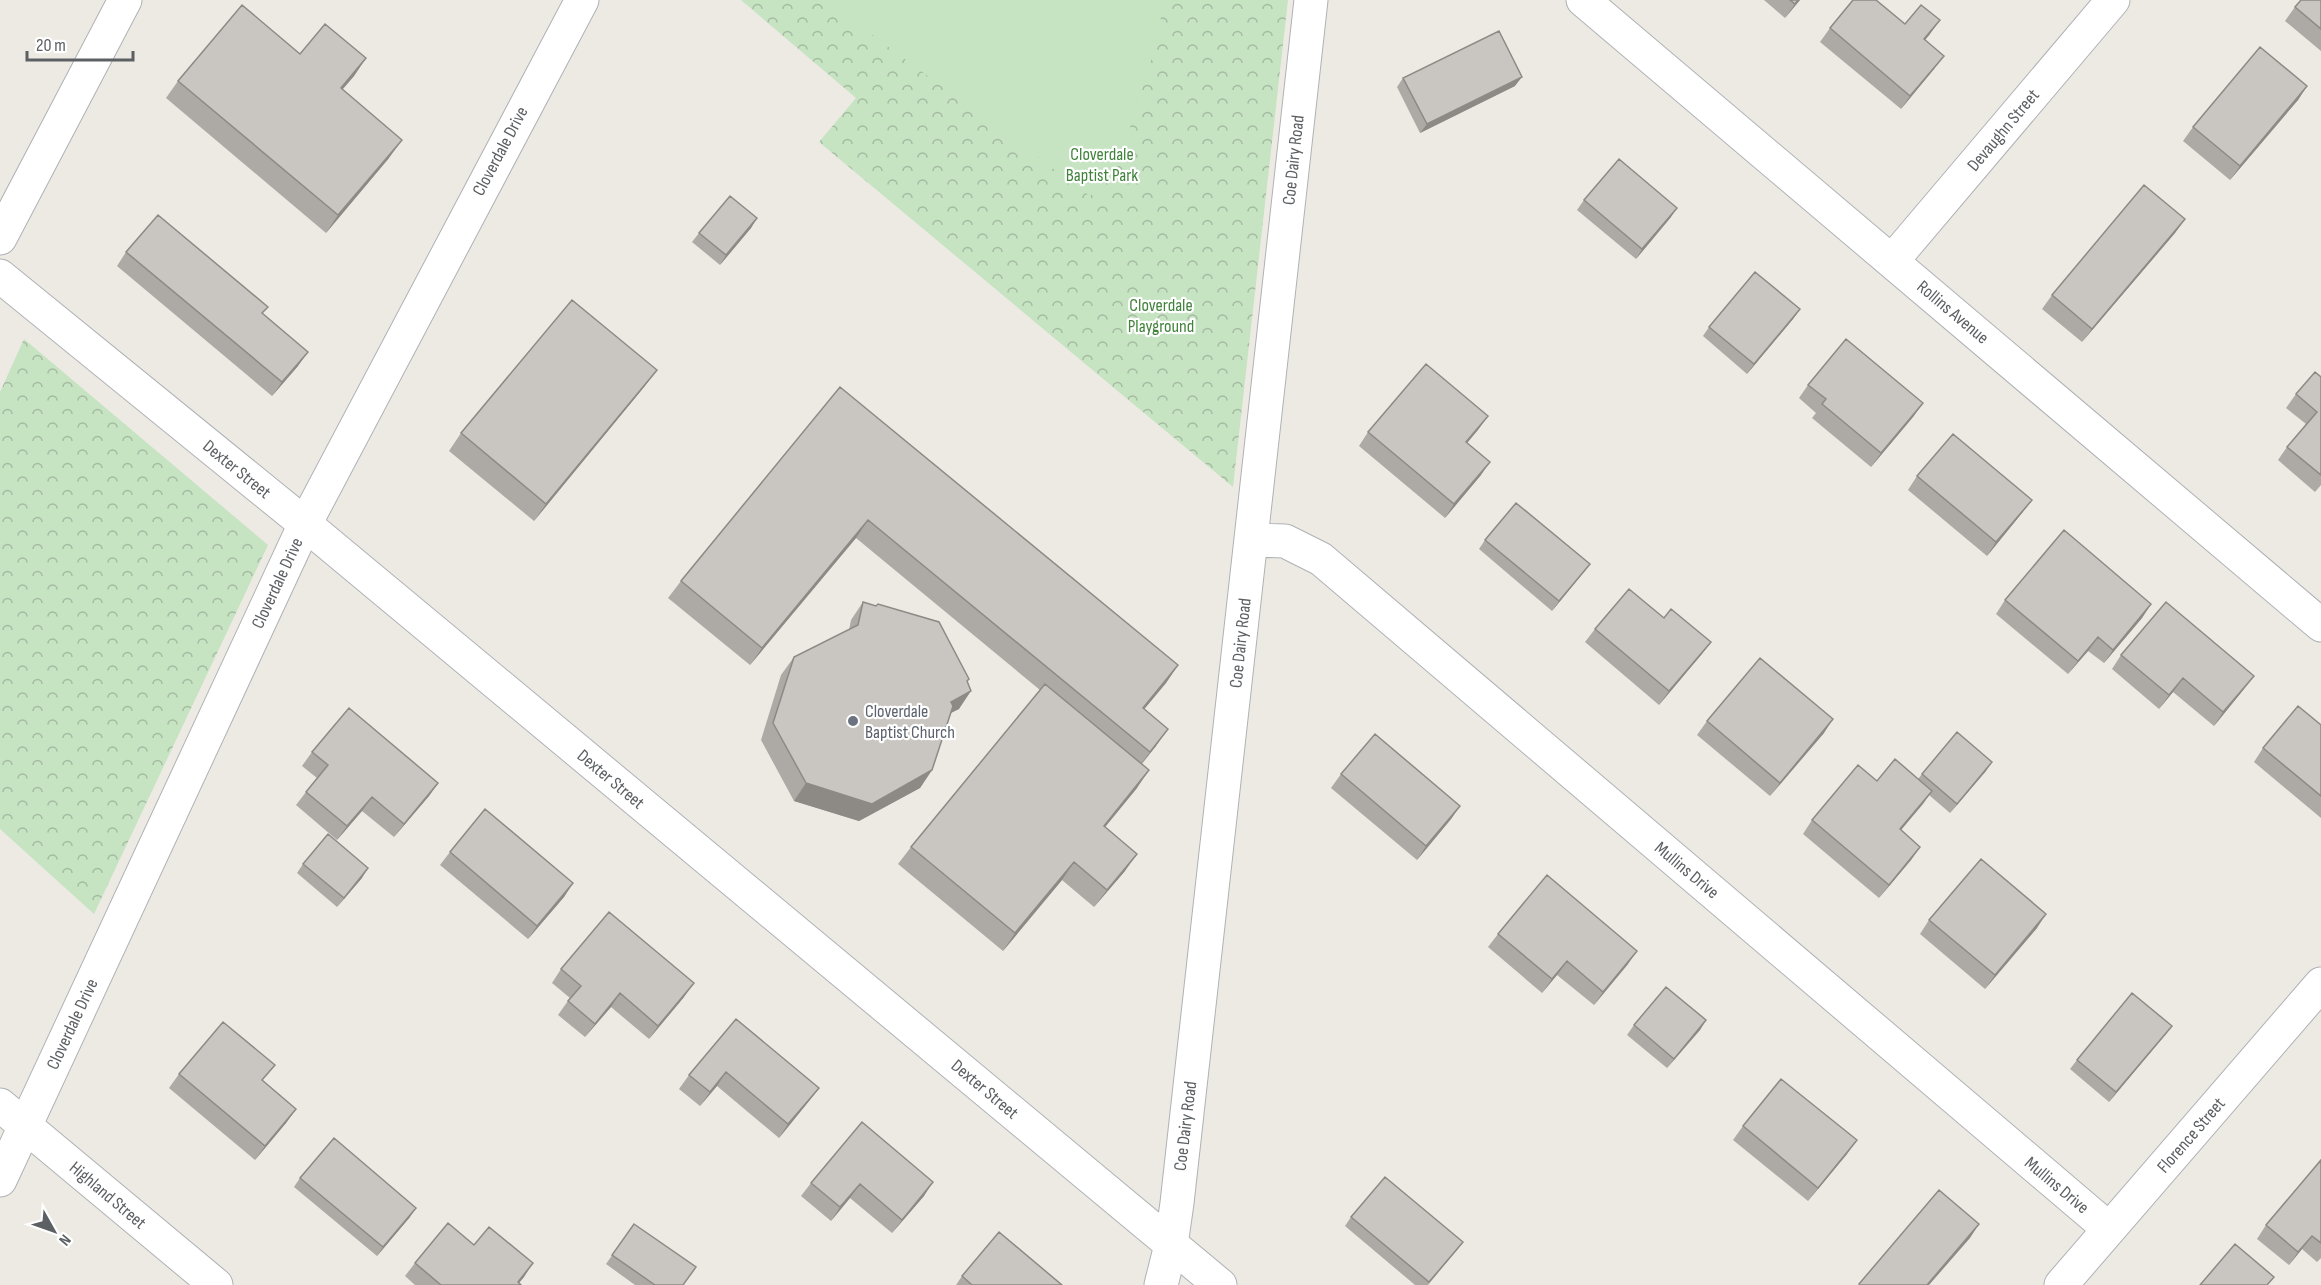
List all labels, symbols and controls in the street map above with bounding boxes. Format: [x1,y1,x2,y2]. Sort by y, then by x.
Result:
scale bar [27,24,134,62]
text: 20 m [36,35,66,56]
street label: Devaughn Street [1963,85,2044,176]
street label: Cloverdale Drive [468,103,533,199]
street label: Coe Dairy Road [1278,114,1309,206]
park label: Cloverdale Baptist Park [1066,144,1138,186]
street label: Rollins Avenue [1913,276,1993,348]
park label: Cloverdale Playground [1128,295,1194,337]
street label: Dexter Street [199,436,275,503]
street label: Cloverdale Drive [247,535,308,632]
street label: Coe Dairy Road [1225,597,1256,689]
place label: Cloverdale Baptist Church [865,701,955,743]
marker: Cloverdale Baptist Church [846,714,860,728]
street label: Dexter Street [573,745,649,814]
street label: Mullins Drive [1650,838,1723,903]
street label: Cloverdale Drive [42,976,103,1073]
street label: Dexter Street [947,1055,1023,1124]
street label: Coe Dairy Road [1170,1080,1201,1172]
street label: Florence Street [2153,1093,2230,1177]
street label: Mullins Drive [2020,1153,2093,1218]
street label: Highland Street [65,1157,151,1234]
north arrow [24,1201,84,1261]
text: N [54,1230,74,1249]

